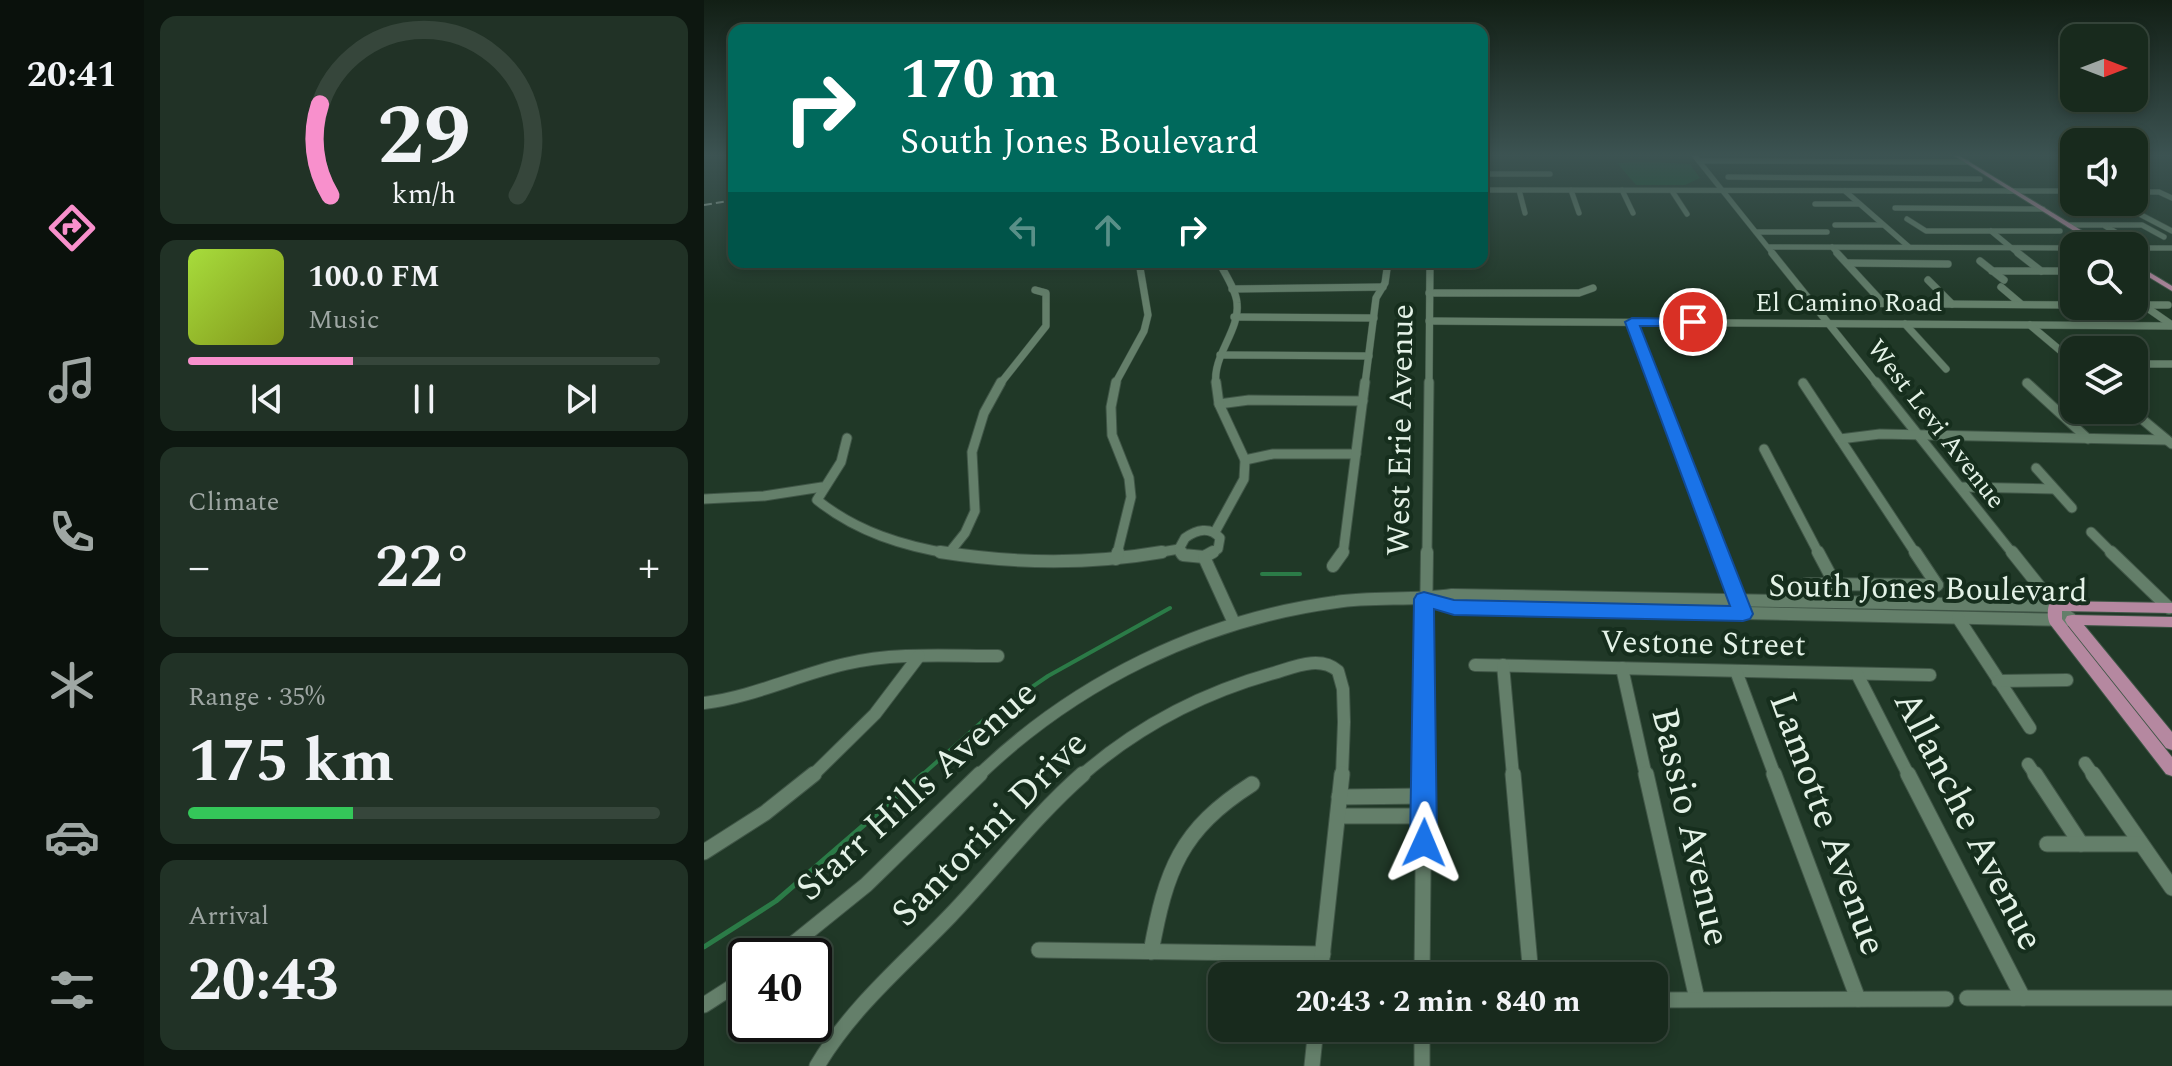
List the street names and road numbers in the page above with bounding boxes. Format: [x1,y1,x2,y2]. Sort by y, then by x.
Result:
street label: El Camino Road [1755,283,1943,323]
street label: West Erie Avenue [1374,304,1428,556]
street label: West Levi Avenue [1857,330,2015,518]
street label: South Jones Boulevard [1768,562,2088,616]
street label: Vestone Street [1600,618,1806,670]
street label: Starr Hills Avenue [783,666,1051,916]
street label: Allanche Avenue [1878,681,2058,961]
street label: Lamotte Avenue [1753,684,1901,964]
street label: Bassio Avenue [1634,702,1746,952]
street label: Santorini Drive [878,717,1102,941]

